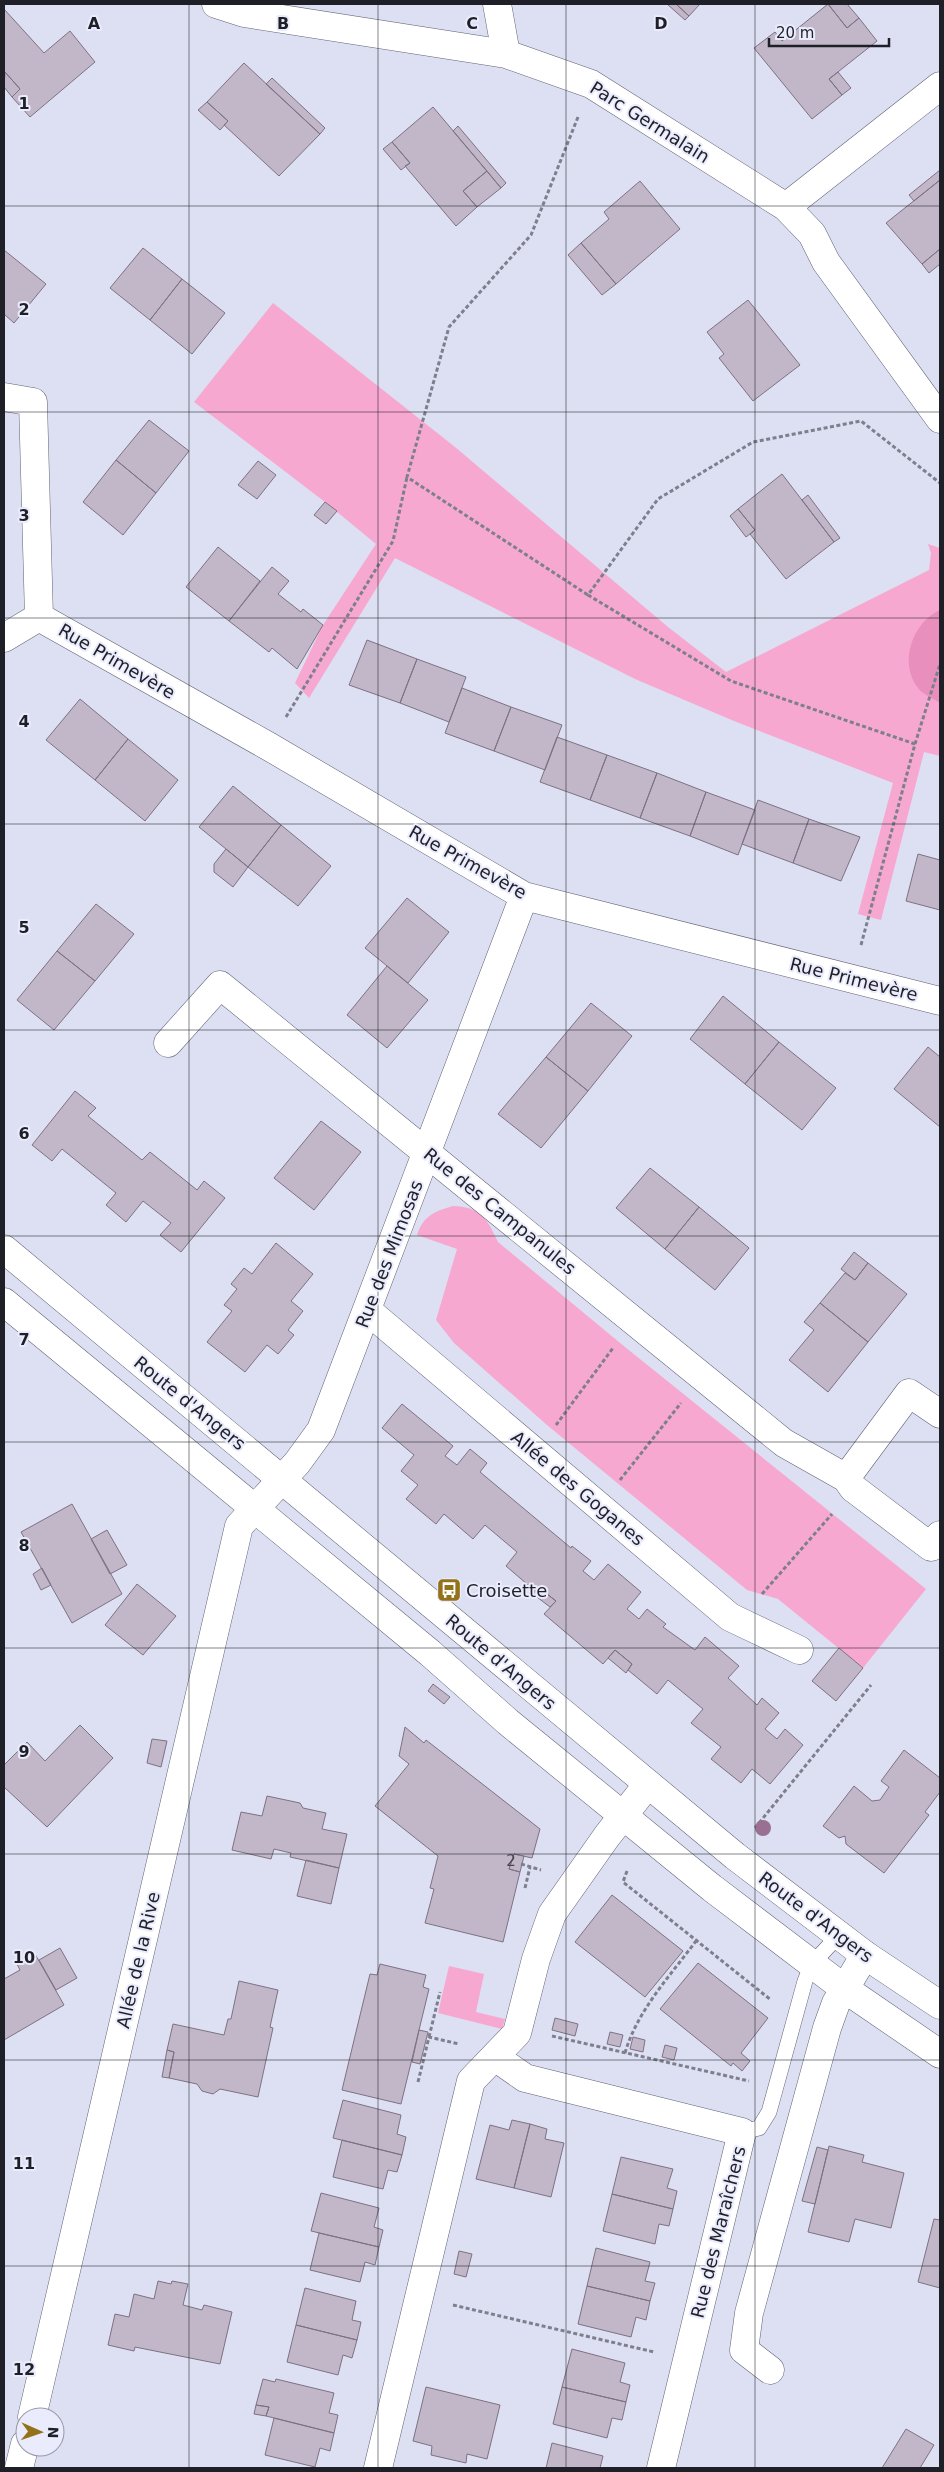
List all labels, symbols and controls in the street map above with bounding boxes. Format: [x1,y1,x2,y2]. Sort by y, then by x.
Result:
text: A [88,14,101,33]
text: B [277,14,289,33]
text: C [466,14,478,33]
text: D [654,14,668,33]
scale bar [769,15,889,47]
text: 20 m [776,24,814,42]
street label: Parc Germalain [586,77,714,167]
text: 1 [18,94,30,113]
text: 2 [18,300,30,319]
text: 3 [18,506,30,525]
street label: Rue Primevère [55,619,179,703]
text: 4 [18,712,30,731]
street label: Rue Primevère [406,821,530,903]
text: 5 [18,918,30,937]
street label: Rue Primevère [788,953,920,1005]
text: 6 [18,1124,30,1143]
street label: Rue des Campanules [420,1143,580,1279]
street label: Rue des Mimosas [351,1177,427,1331]
text: 7 [18,1330,30,1349]
street label: Route d'Angers [130,1352,250,1454]
street label: Allée des Goganes [507,1426,649,1550]
text: 8 [18,1536,30,1555]
bus stop icon: Croisette [436,1577,462,1603]
place label: Croisette [466,1580,547,1601]
street label: Route d'Angers [442,1610,560,1714]
text: 9 [18,1742,30,1761]
house number: 2 [506,1852,516,1870]
street label: Route d'Angers [755,1867,877,1967]
street label: Allée de la Rive [112,1890,164,2030]
text: 10 [13,1948,35,1967]
street label: Rue des Maraîchers [686,2144,750,2320]
text: 11 [13,2154,35,2173]
text: 12 [13,2360,35,2379]
north arrow [15,2407,65,2457]
text: N [45,2426,61,2439]

